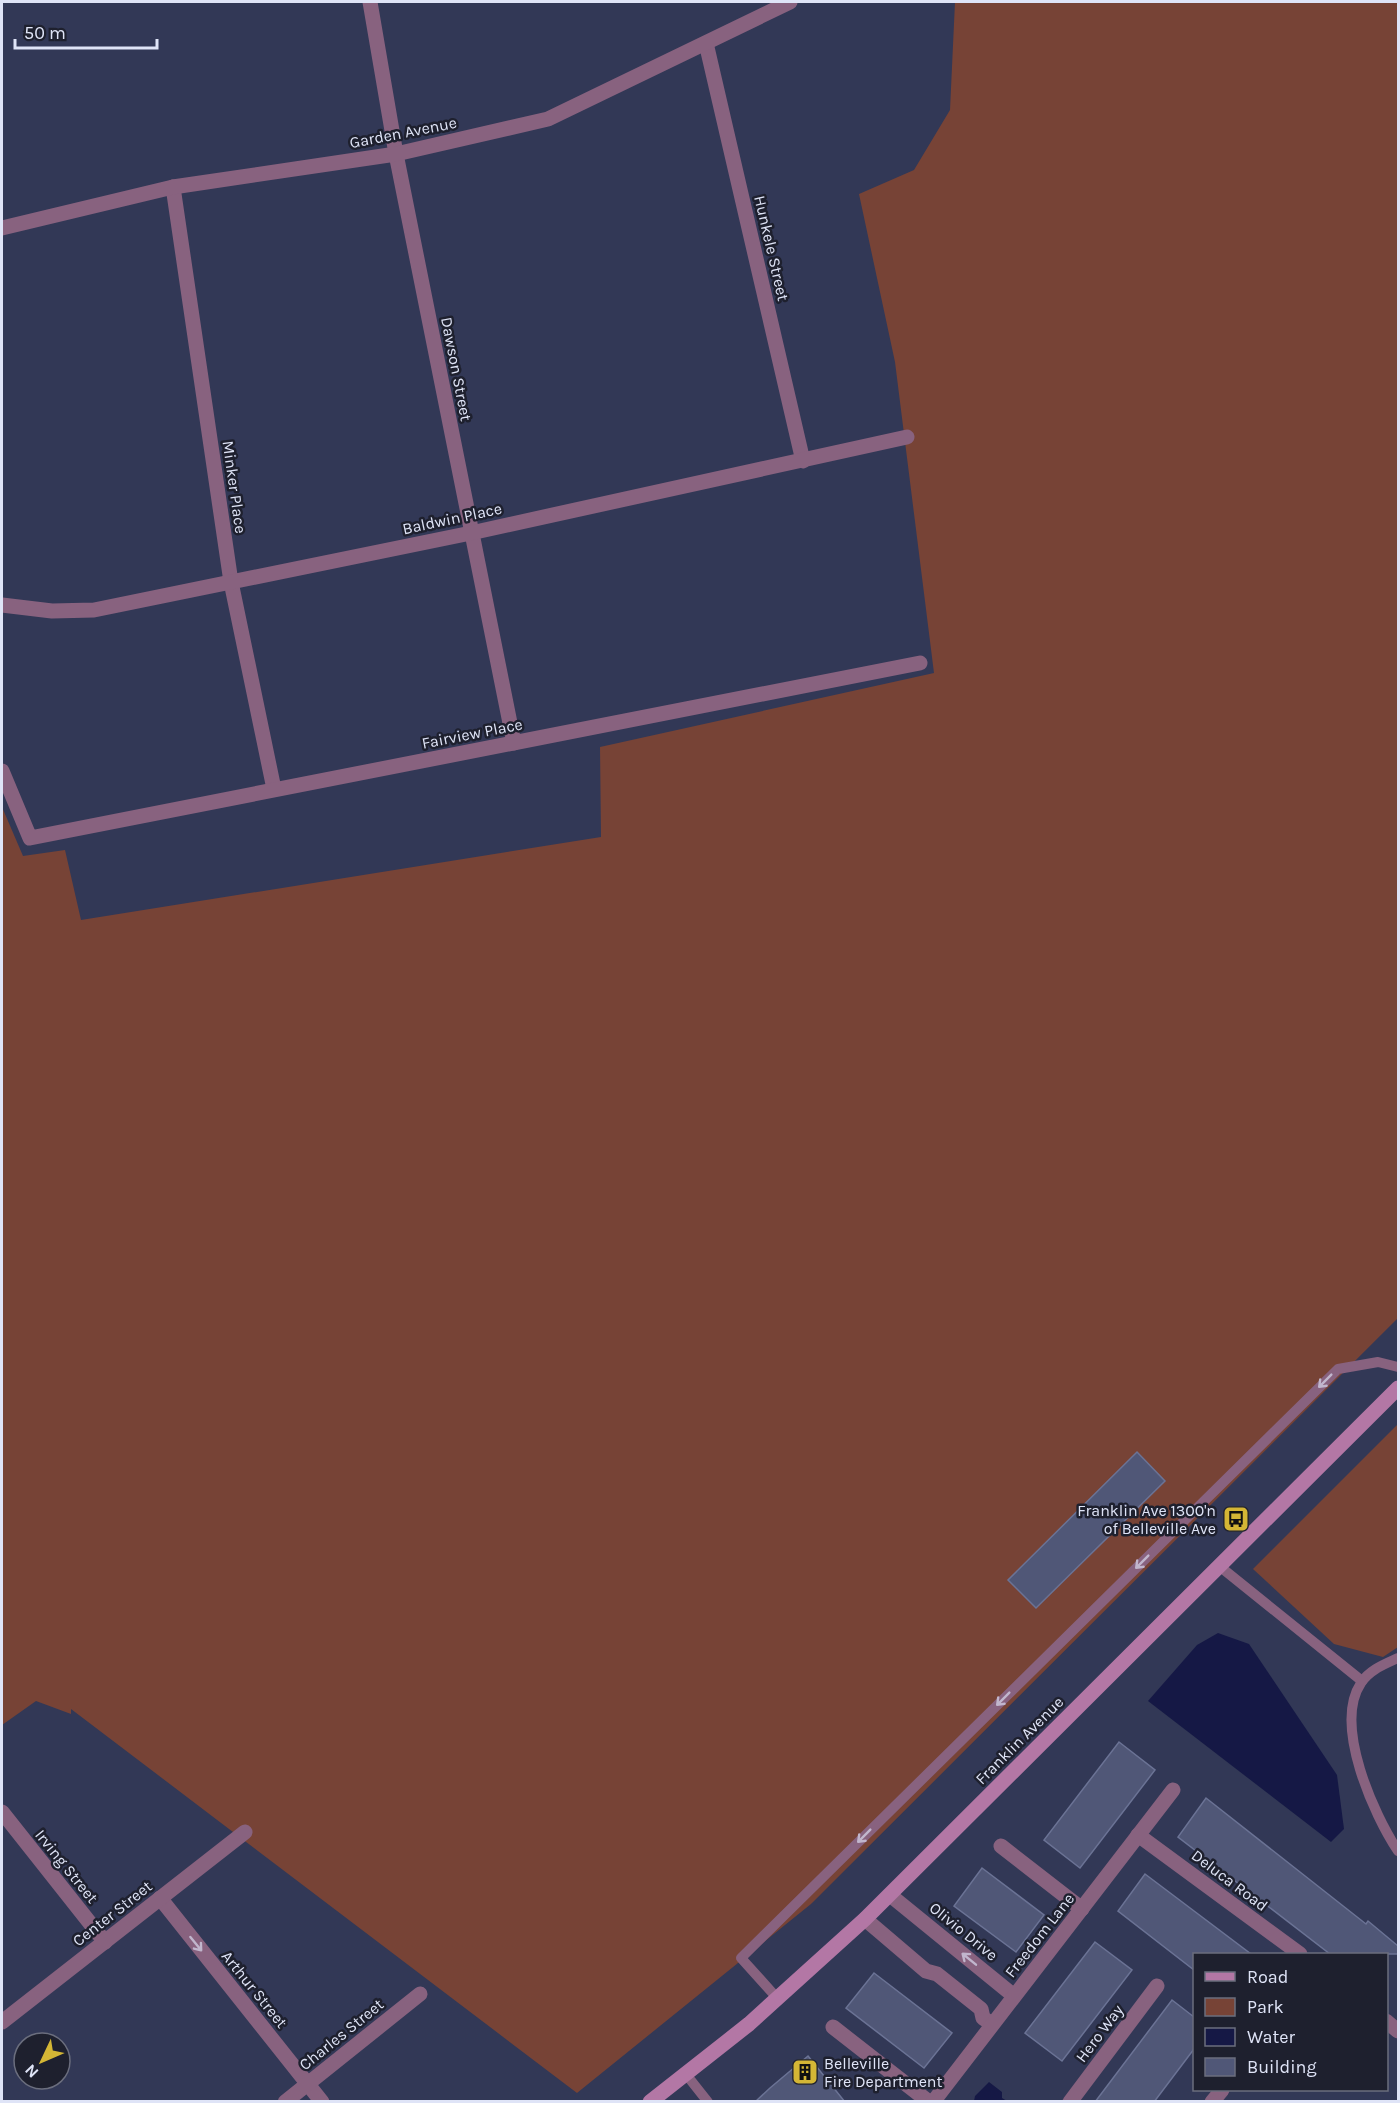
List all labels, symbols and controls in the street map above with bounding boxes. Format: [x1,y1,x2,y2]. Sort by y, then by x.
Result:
scale bar [15,12,158,50]
text: 50 m [24,22,66,44]
street label: Garden Avenue [348,113,458,152]
street label: Hunkele Street [750,194,793,303]
street label: Dawson Street [437,316,476,423]
street label: Minker Place [219,439,250,535]
street label: Baldwin Place [401,499,504,538]
street label: Fairview Place [420,714,524,753]
one-way arrow [1318,1374,1333,1389]
place label: Franklin Ave 1300'n of Belleville Ave [1077,1501,1216,1538]
bus stop icon: Franklin Ave 1300'n of Belleville Ave [1221,1504,1251,1534]
one-way arrow [1134,1555,1149,1570]
street label: Franklin Avenue [971,1692,1067,1788]
one-way arrow [995,1692,1010,1707]
street label: Irving Street [31,1826,102,1907]
one-way arrow [856,1829,871,1843]
street label: Deluca Road [1188,1846,1272,1915]
street label: Center Street [69,1877,156,1950]
street label: Freedom Lane [1001,1889,1078,1981]
street label: Olivio Drive [926,1898,1002,1965]
one-way arrow [190,1936,203,1952]
street label: Arthur Street [218,1947,292,2032]
one-way arrow [962,1952,977,1966]
legend [1193,1953,1388,2091]
text: Road [1247,1966,1288,1988]
street label: Charles Street [295,1995,387,2074]
text: Park [1247,1996,1284,2018]
street label: Hero Way [1072,2000,1128,2066]
text: Water [1247,2026,1295,2048]
north arrow [12,2031,72,2091]
place label: Belleville Fire Department [824,2054,943,2091]
text: Building [1247,2056,1317,2078]
building icon: Belleville Fire Department [790,2057,820,2087]
text: N [21,2060,42,2082]

